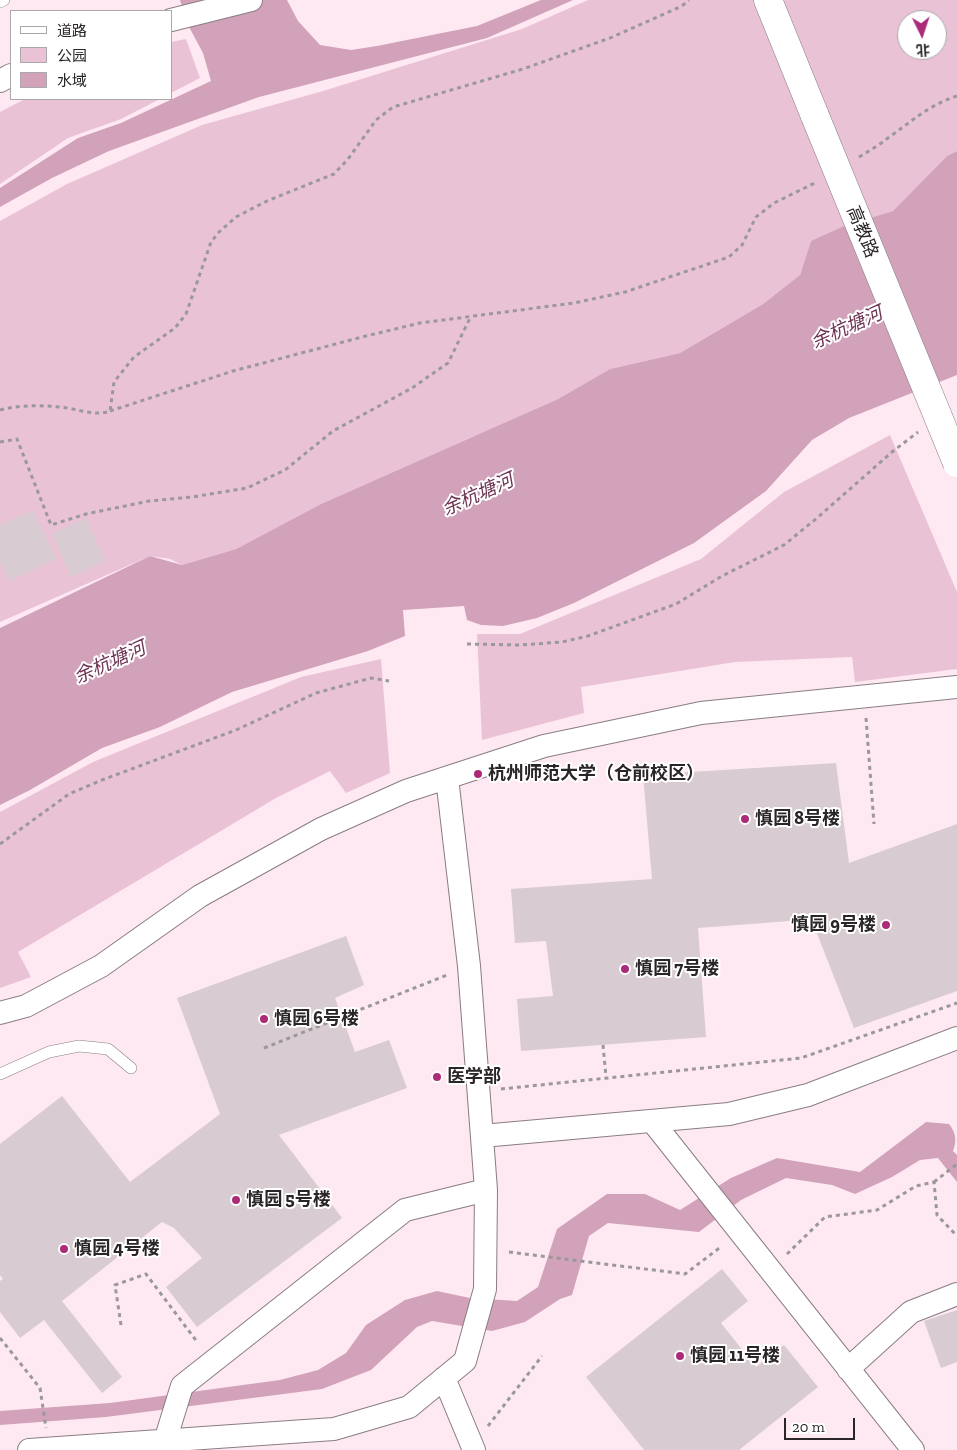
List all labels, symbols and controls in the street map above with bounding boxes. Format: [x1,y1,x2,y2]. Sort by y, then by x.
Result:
legend [10,10,172,100]
north arrow [897,10,947,60]
text: 道路 [57,22,87,40]
text: 北 [915,40,931,58]
text: 公园 [57,47,87,65]
text: 水域 [57,72,87,90]
street label: 高教路 [842,203,882,261]
water label: 余杭塘河 [808,302,886,354]
water label: 余杭塘河 [439,469,517,521]
water label: 余杭塘河 [71,637,149,689]
place label: 杭州师范大学（仓前校区） [488,763,704,785]
marker: 杭州师范大学（仓前校区） [472,768,484,780]
place label: 慎园 8号楼 [755,808,840,830]
marker: 慎园 8号楼 [739,813,751,825]
place label: 慎园 9号楼 [791,914,876,936]
marker: 慎园 9号楼 [880,919,892,931]
place label: 慎园 7号楼 [635,958,719,980]
marker: 慎园 7号楼 [619,963,631,975]
place label: 慎园 6号楼 [274,1008,359,1030]
marker: 慎园 6号楼 [258,1013,270,1025]
place label: 医学部 [447,1066,501,1088]
marker: 医学部 [431,1071,443,1083]
place label: 慎园 5号楼 [246,1189,331,1211]
marker: 慎园 5号楼 [230,1194,242,1206]
place label: 慎园 4号楼 [74,1238,160,1260]
marker: 慎园 4号楼 [58,1243,70,1255]
place label: 慎园 11号楼 [690,1345,780,1367]
marker: 慎园 11号楼 [674,1350,686,1362]
scale bar [787,1408,858,1440]
text: 20 m [792,1418,825,1436]

